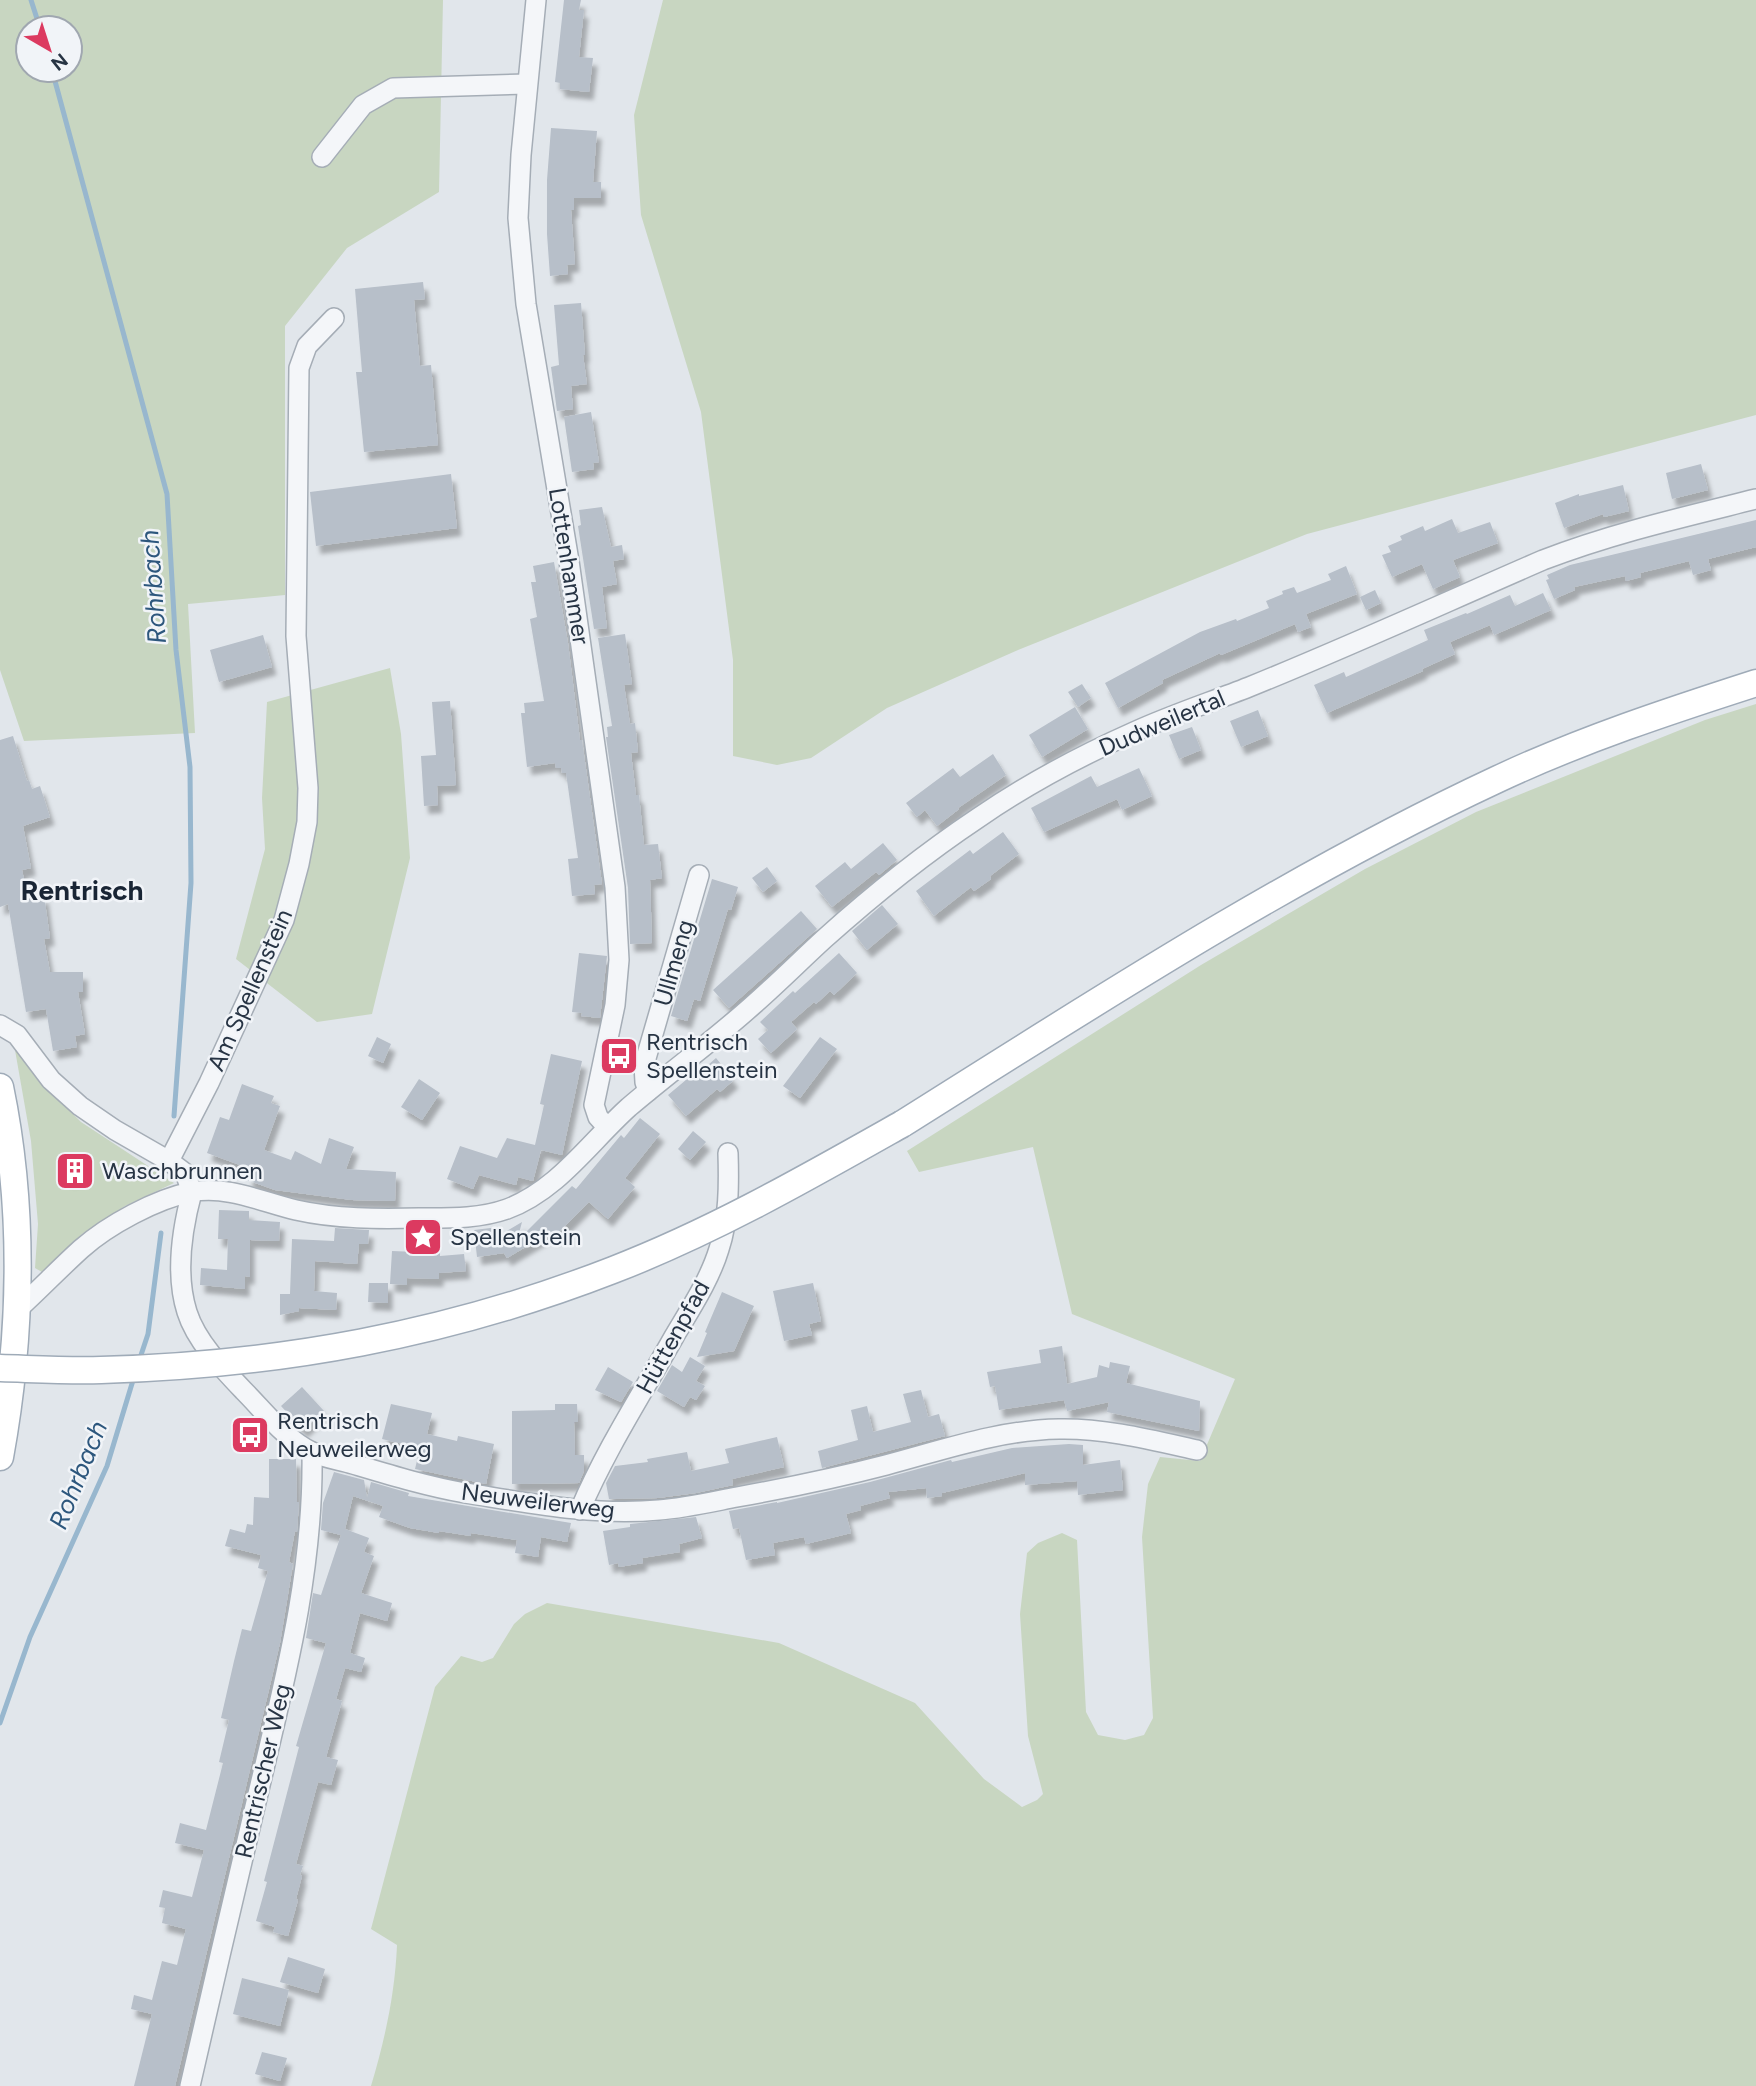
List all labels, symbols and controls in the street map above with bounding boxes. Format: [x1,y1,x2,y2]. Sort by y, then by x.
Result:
north arrow [14,14,84,84]
text: N [46,48,72,75]
street label: Lottenhammer [543,485,596,647]
water label: Rohrbach [133,529,173,645]
street label: Dudweilertal [1094,683,1229,762]
district label: Rentrisch [21,873,143,907]
street label: Am Spellenstein [201,904,298,1075]
street label: Ullmeng [647,916,700,1009]
place label: Rentrisch Spellenstein [646,1027,777,1084]
bus stop icon: Rentrisch Spellenstein [598,1035,640,1077]
building icon: Waschbrunnen [54,1150,96,1192]
place label: Waschbrunnen [102,1156,263,1185]
place icon: Spellenstein [402,1216,444,1258]
place label: Spellenstein [450,1222,581,1251]
street label: Hüttenpfad [630,1275,716,1399]
place label: Rentrisch Neuweilerweg [277,1406,432,1463]
bus stop icon: Rentrisch Neuweilerweg [229,1414,271,1456]
water label: Rohrbach [42,1416,114,1534]
street label: Neuweilerweg [460,1477,617,1524]
street label: Rentrischer Weg [228,1681,297,1861]

